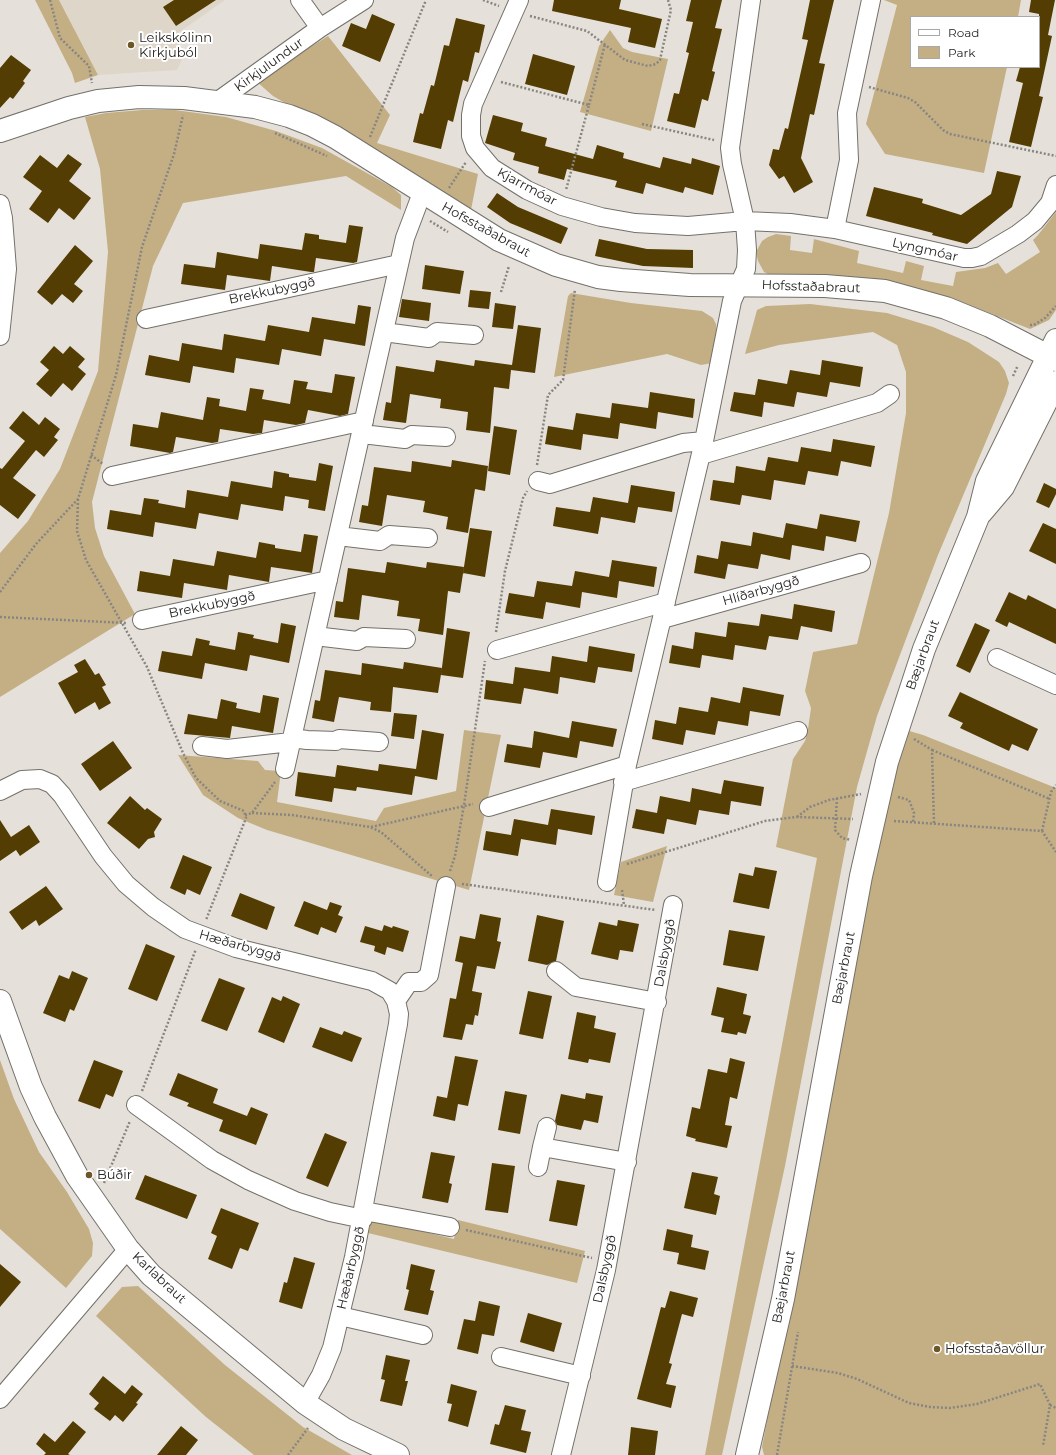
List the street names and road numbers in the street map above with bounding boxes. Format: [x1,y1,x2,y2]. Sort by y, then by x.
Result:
street label: Kirkjulundur [231,35,307,95]
street label: Kjarrmóar [494,165,560,209]
street label: Hofsstaðabraut [439,199,533,261]
street label: Lyngmóar [891,235,959,265]
street label: Brekkubyggð [227,274,317,308]
street label: Hofsstaðabraut [761,277,861,297]
street label: Hlíðarbyggð [721,573,801,609]
street label: Brekkubyggð [167,588,257,622]
street label: Bæjarbraut [903,618,943,692]
street label: Dalsbyggð [651,918,679,988]
street label: Hæðarbyggð [197,927,283,965]
street label: Bæjarbraut [829,930,859,1006]
street label: Hæðarbyggð [334,1225,368,1311]
street label: Dalsbyggð [590,1234,620,1304]
street label: Karlabraut [129,1249,189,1307]
street label: Bæjarbraut [769,1249,799,1325]

